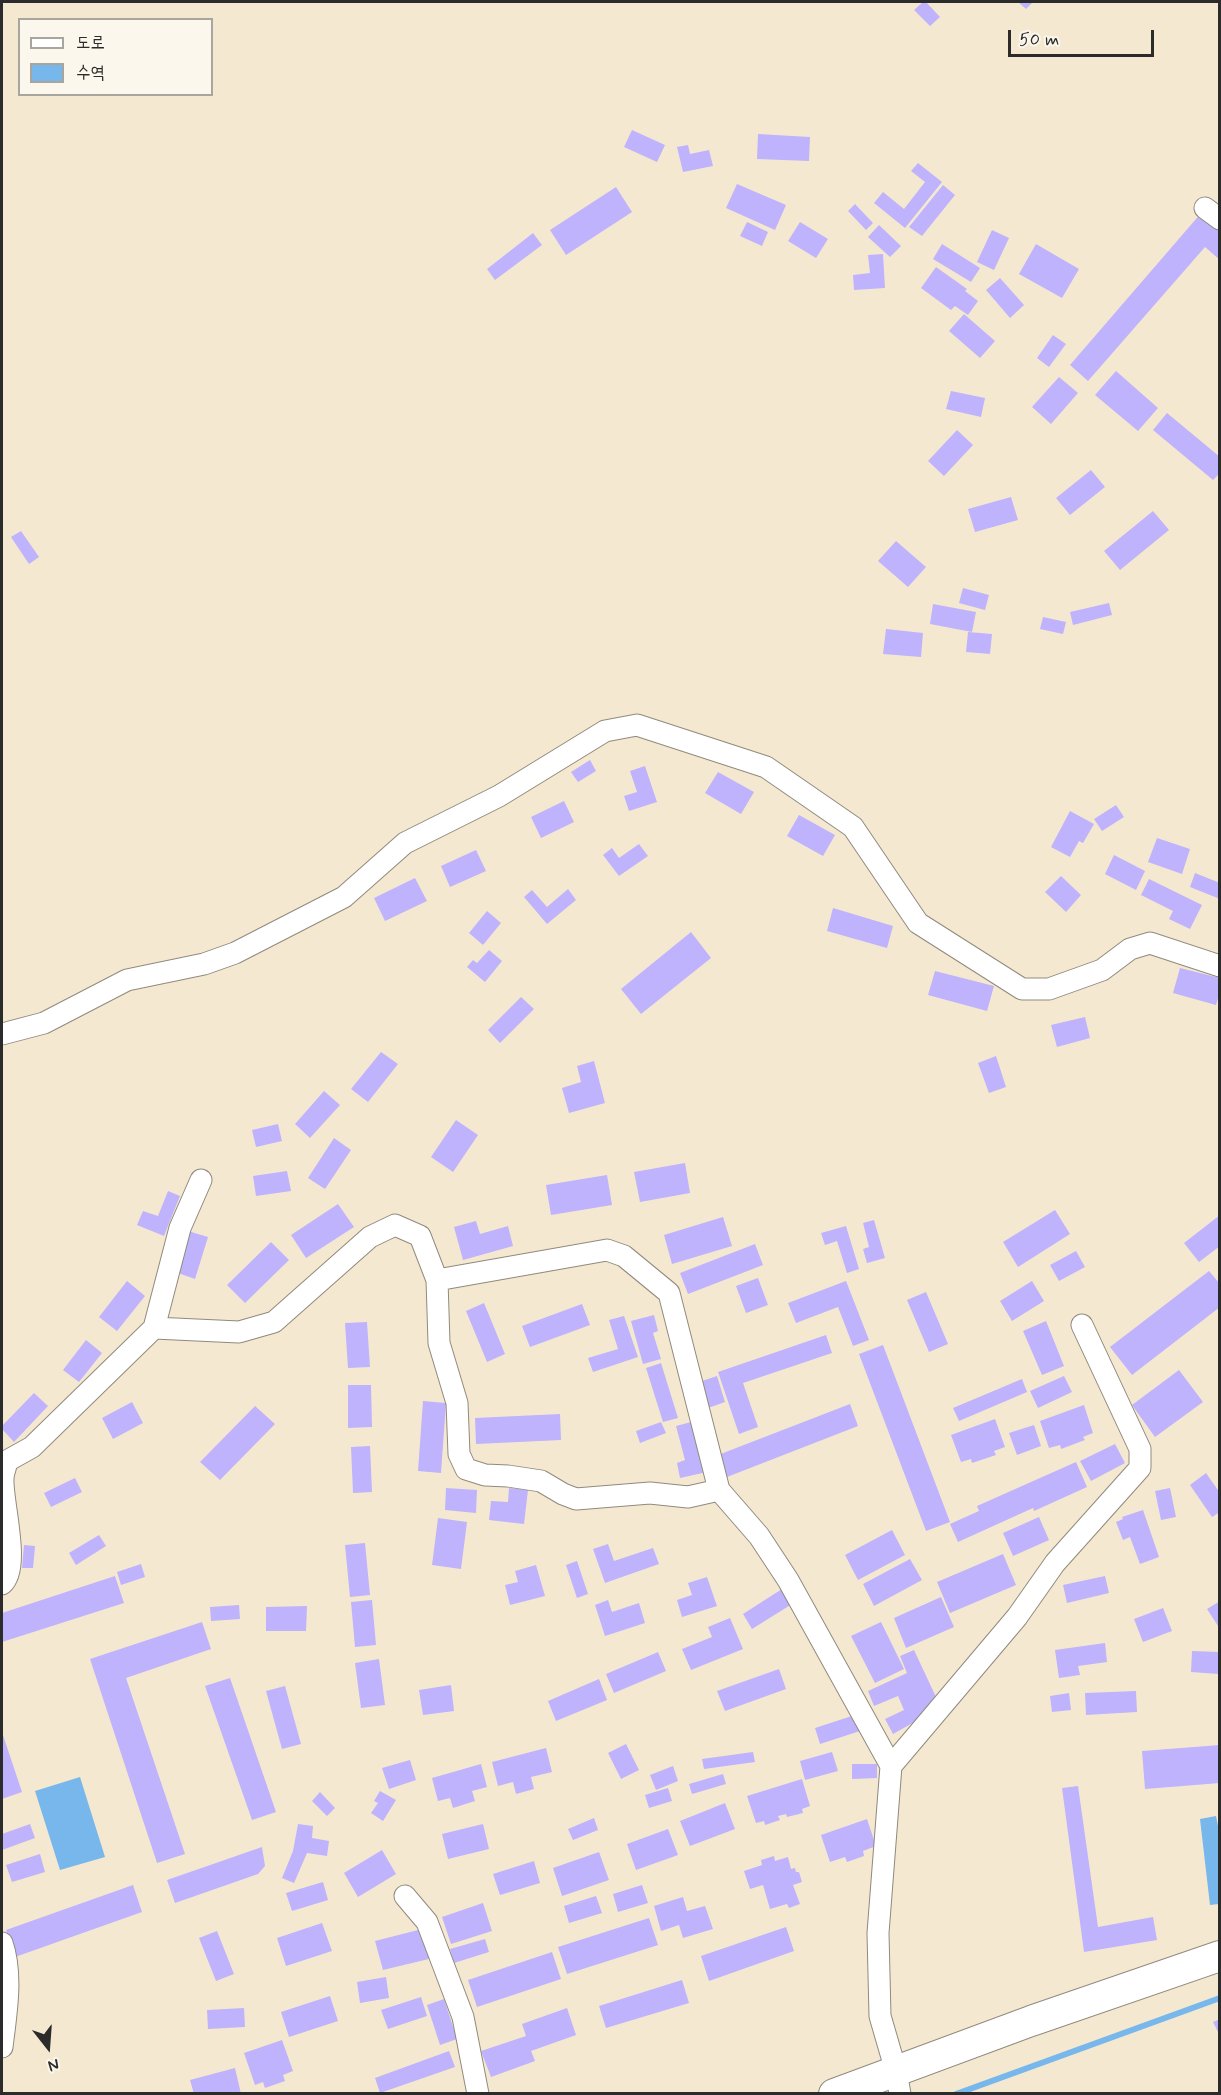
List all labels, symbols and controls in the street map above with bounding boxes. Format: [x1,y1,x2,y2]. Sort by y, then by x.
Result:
legend [18,18,213,96]
scale bar [1011,18,1156,56]
text: 50 m [1019,28,1059,52]
text: 도로 [76,31,105,55]
text: 수역 [76,61,105,85]
north arrow [18,2017,78,2077]
text: N [45,2053,62,2076]

